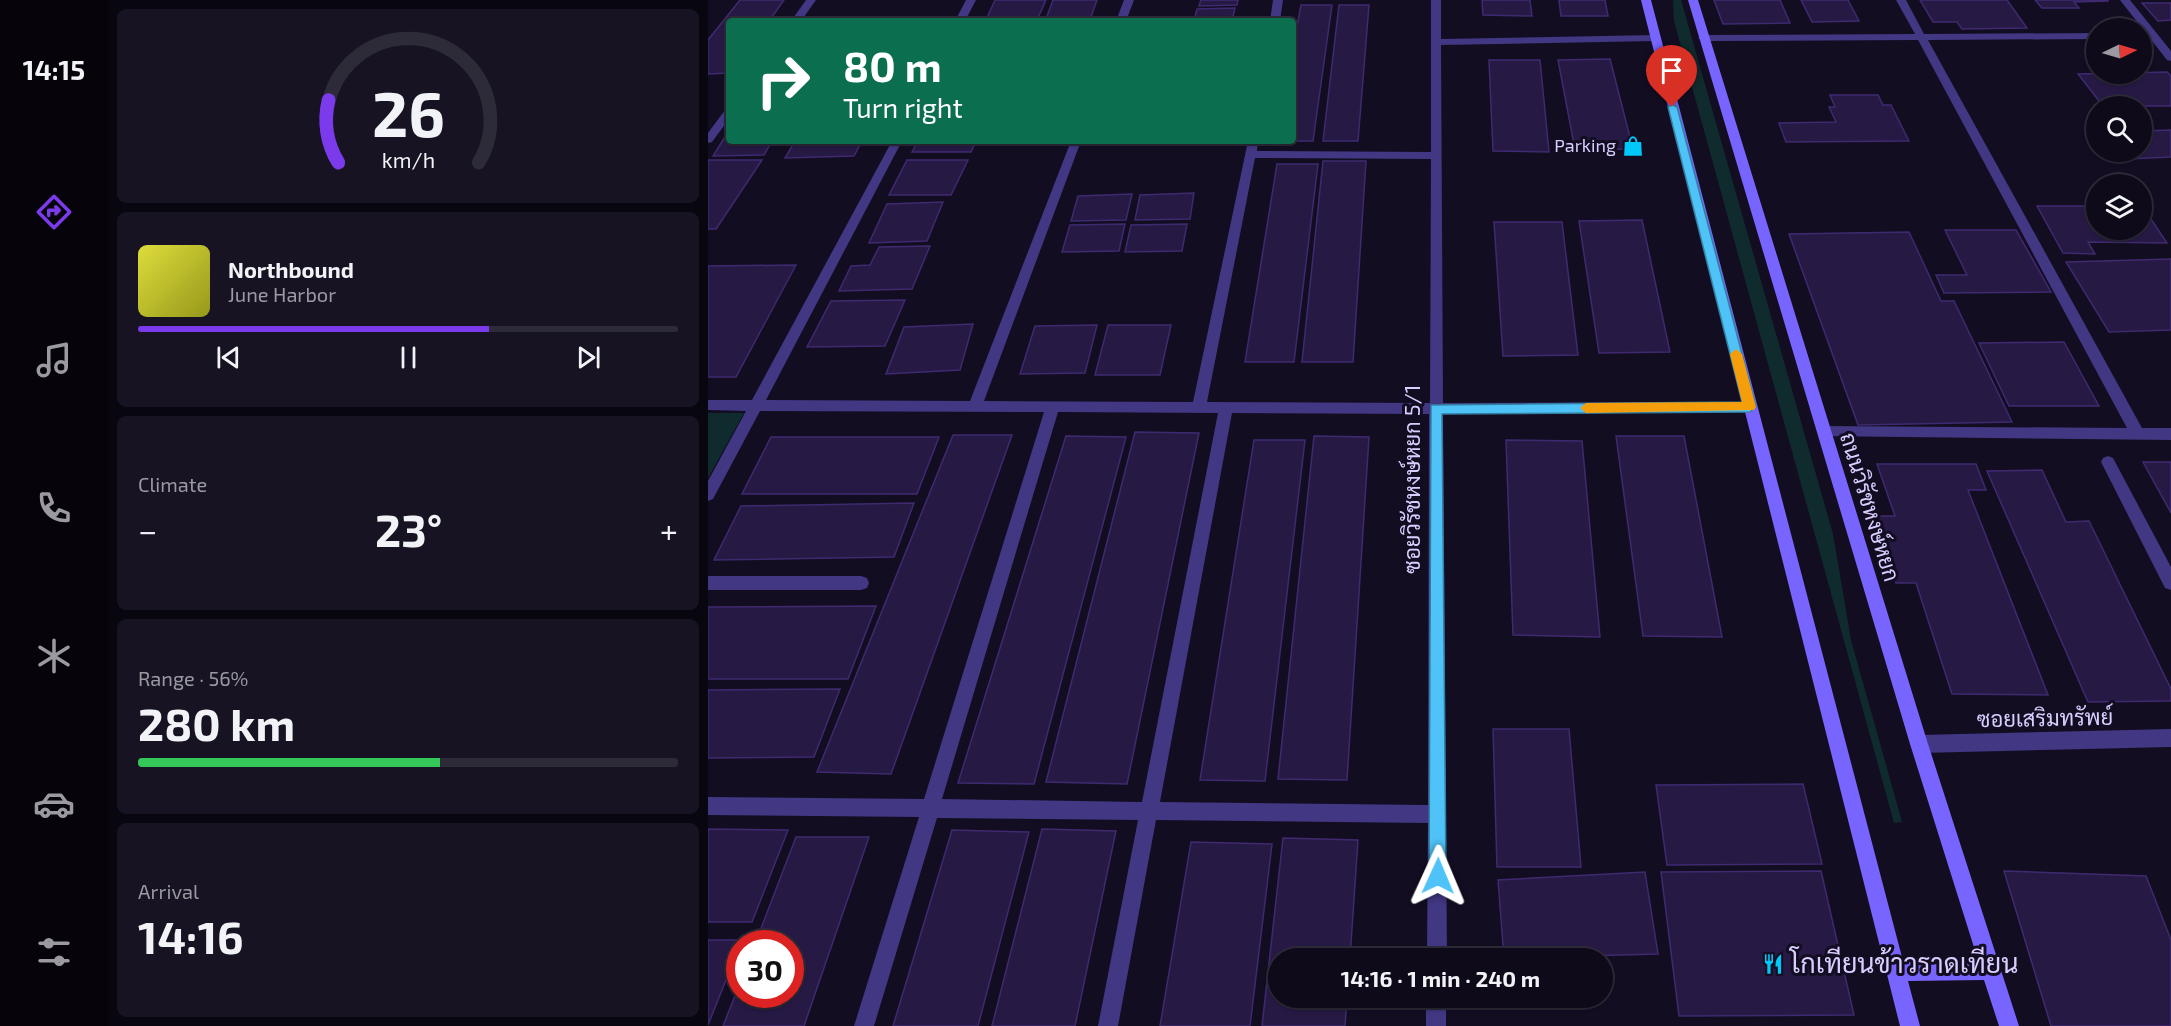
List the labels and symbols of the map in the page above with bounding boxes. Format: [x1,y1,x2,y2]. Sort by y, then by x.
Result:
north arrow [2086,18,2152,84]
pin [1646,45,1697,107]
place label: Parking [1554,134,1616,156]
shop icon: Parking [1621,134,1645,158]
street label: ซอยวิรัชหงษ์หยก 5/1 [1398,384,1424,574]
street label: ถนนวิรัชหงษ์หยก [1836,429,1906,584]
street label: ซอยเสริมทรัพย์ [1977,703,2113,731]
position arrow [1406,844,1470,908]
speed limit sign: 30 [726,930,804,1008]
place label: โกเทียนข้าวราดเทียน [1788,946,2018,978]
restaurant icon: โกเทียนข้าวราดเทียน [1761,952,1785,976]

